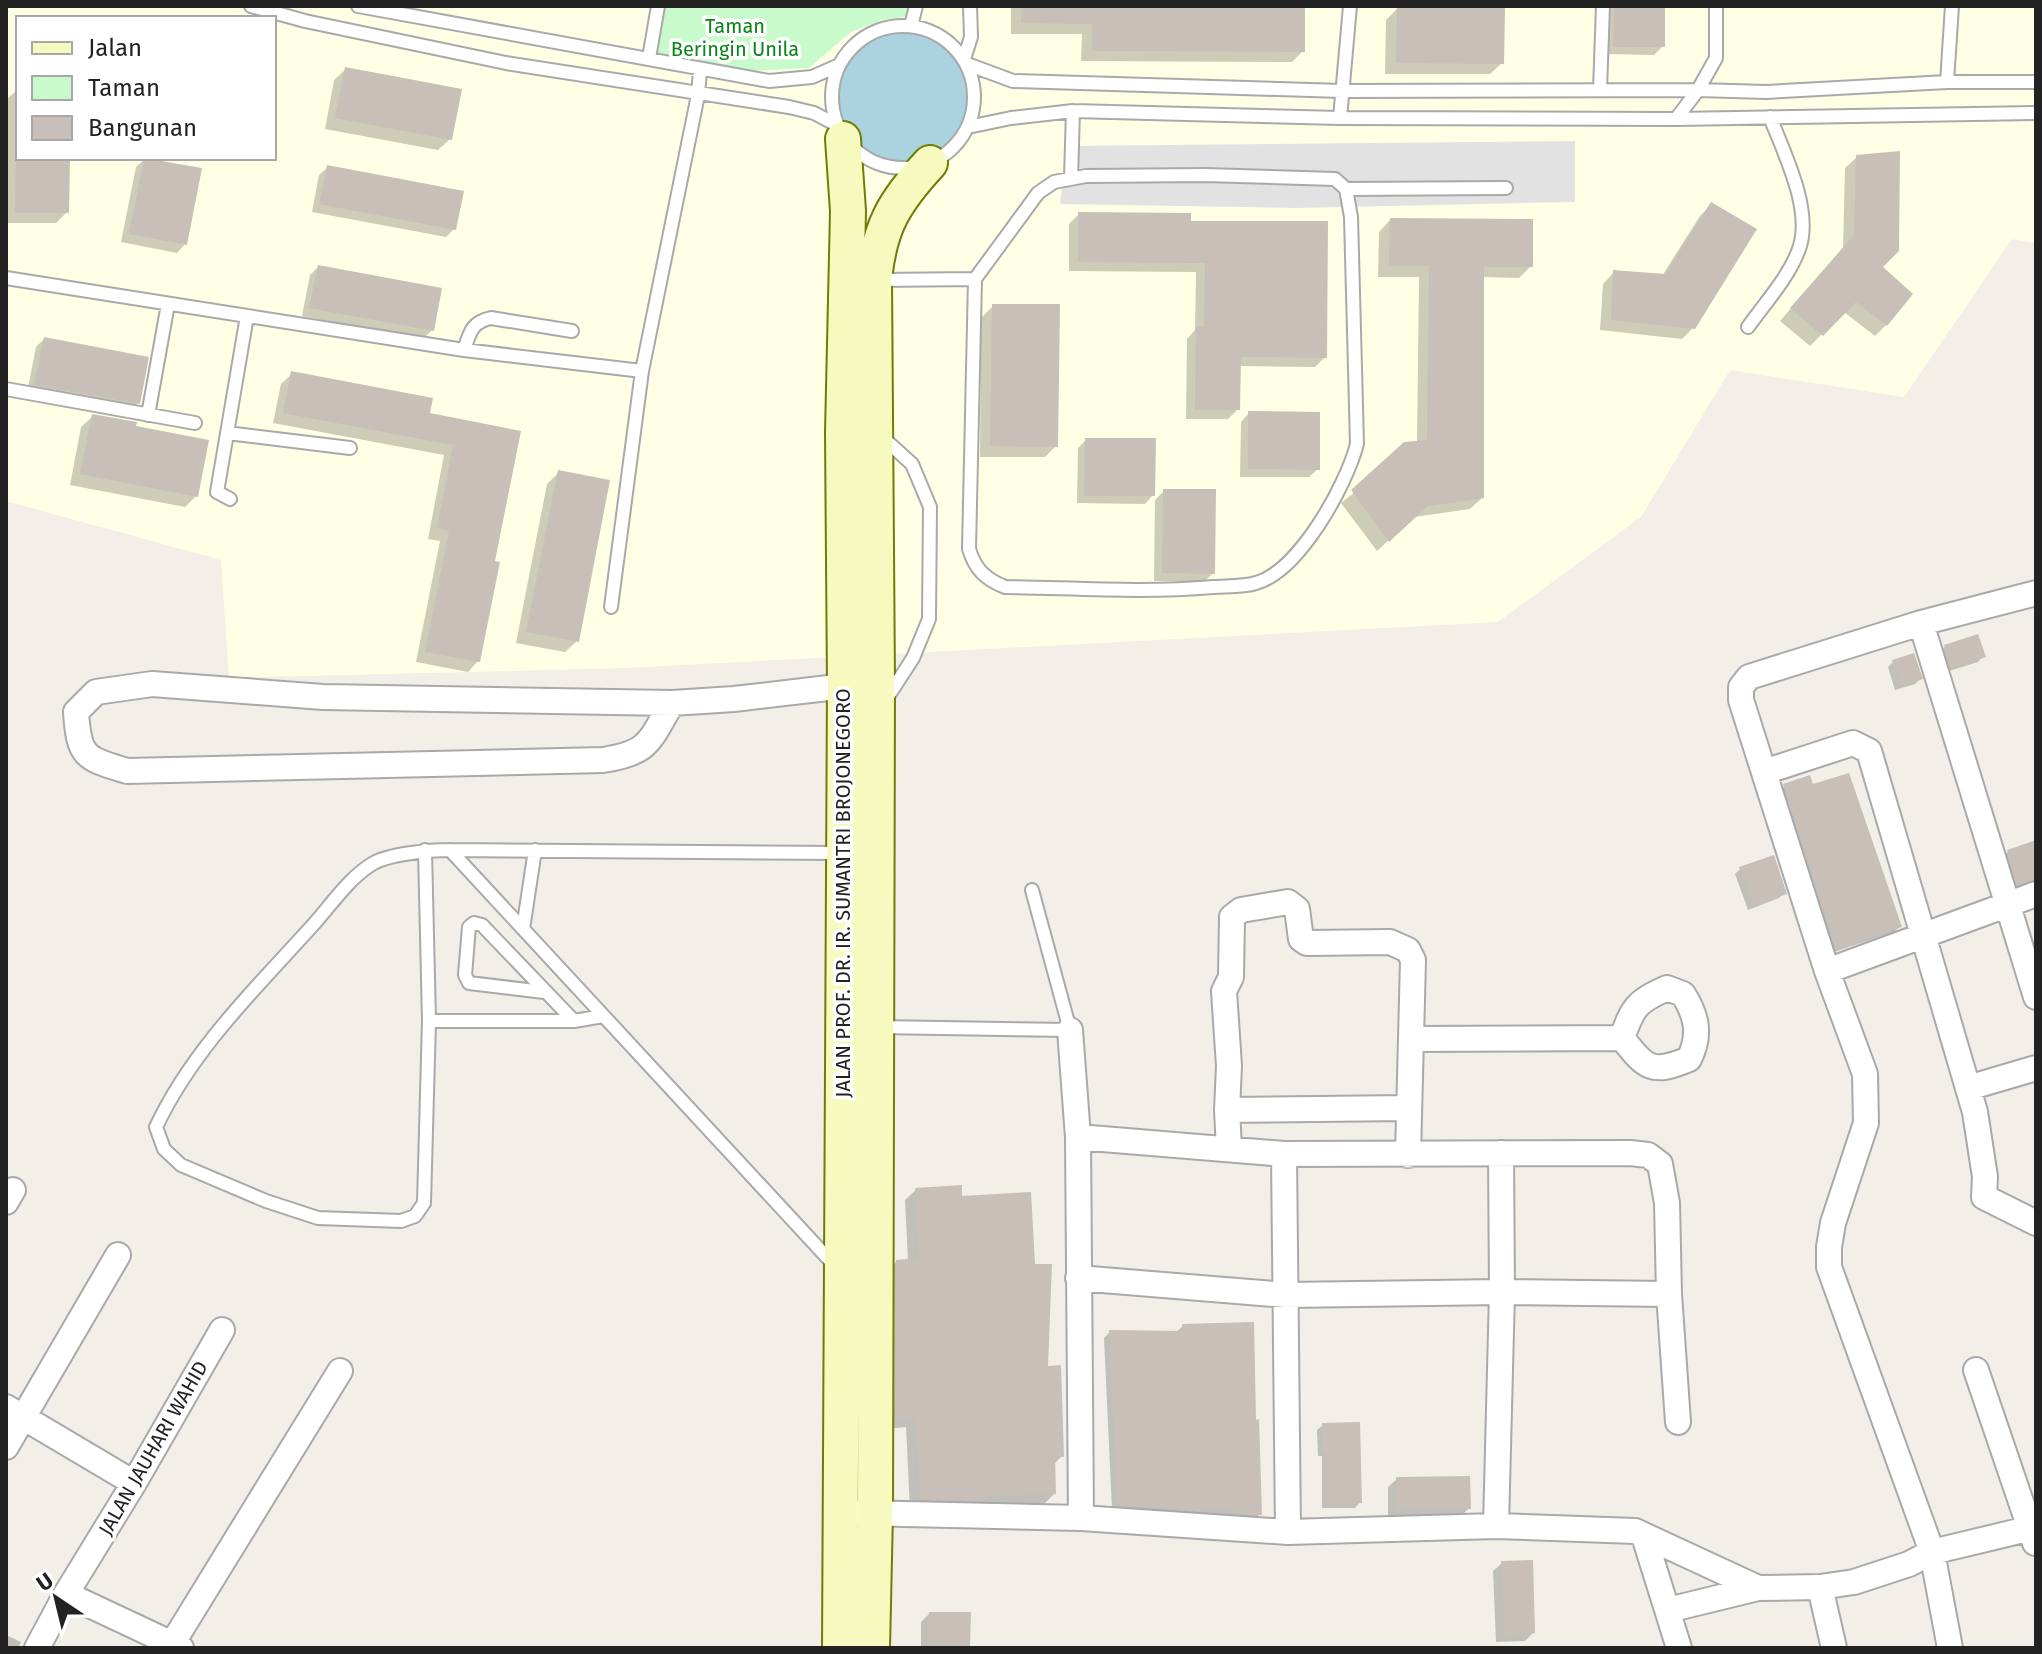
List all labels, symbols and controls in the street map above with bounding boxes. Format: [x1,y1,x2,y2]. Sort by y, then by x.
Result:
park label: Taman Beringin Unila [671,14,799,61]
legend [16,16,276,160]
text: Jalan [88,34,142,62]
text: Taman [88,74,160,102]
text: Bangunan [88,114,197,142]
street label: JALAN PROF. DR. IR. SUMANTRI BROJONEGORO [831,688,855,1098]
street label: JALAN JAUHARI WAHID [93,1357,213,1539]
north arrow [16,1558,96,1638]
text: U [31,1567,58,1597]

